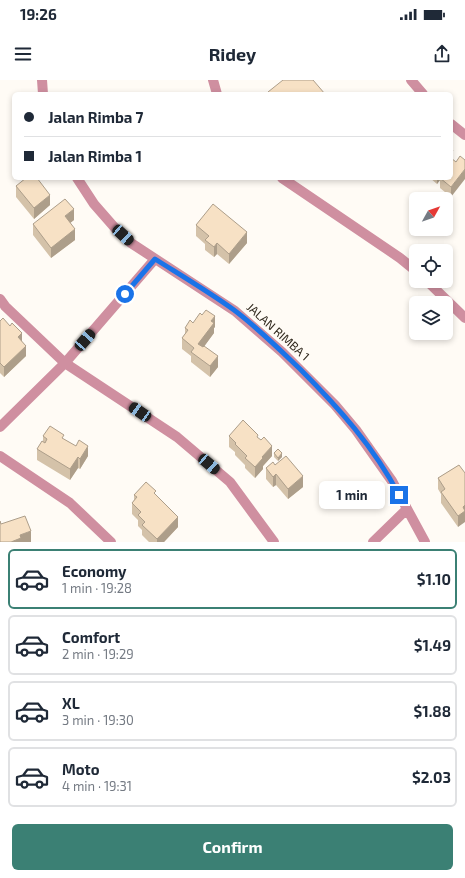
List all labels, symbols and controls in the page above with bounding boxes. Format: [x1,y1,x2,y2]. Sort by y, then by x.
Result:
text: 19:26 [20,5,57,23]
icon: menu [12,43,34,65]
text: Ridey [209,43,256,65]
icon: share [431,43,453,65]
text: Jalan Rimba 7 [48,108,144,126]
text: Jalan Rimba 1 [48,147,142,165]
north arrow [409,192,453,236]
map controls [409,192,453,340]
car [110,223,136,247]
button: locate [409,244,453,288]
route start [116,285,134,303]
button: layers [409,296,453,340]
street label: JALAN RIMBA 1 [244,299,313,363]
car [73,327,97,353]
car [127,400,153,424]
car [196,452,222,476]
callout: 1 min [319,481,385,509]
route end [390,486,408,504]
text: 1 min [336,487,368,503]
icon: car [14,561,50,597]
text: Economy [62,562,127,580]
text: $1.10 [417,570,451,588]
text: 1 min · 19:28 [62,580,132,596]
icon: car [14,627,50,663]
text: Comfort [62,628,120,646]
text: $1.49 [414,636,451,654]
text: 2 min · 19:29 [62,646,134,662]
icon: car [14,693,50,729]
text: XL [62,694,80,712]
text: $1.88 [413,702,451,720]
text: 3 min · 19:30 [62,712,134,728]
icon: car [14,759,50,795]
text: Moto [62,760,100,778]
text: $2.03 [412,768,451,786]
text: 4 min · 19:31 [62,778,132,794]
button: Confirm [12,824,453,870]

